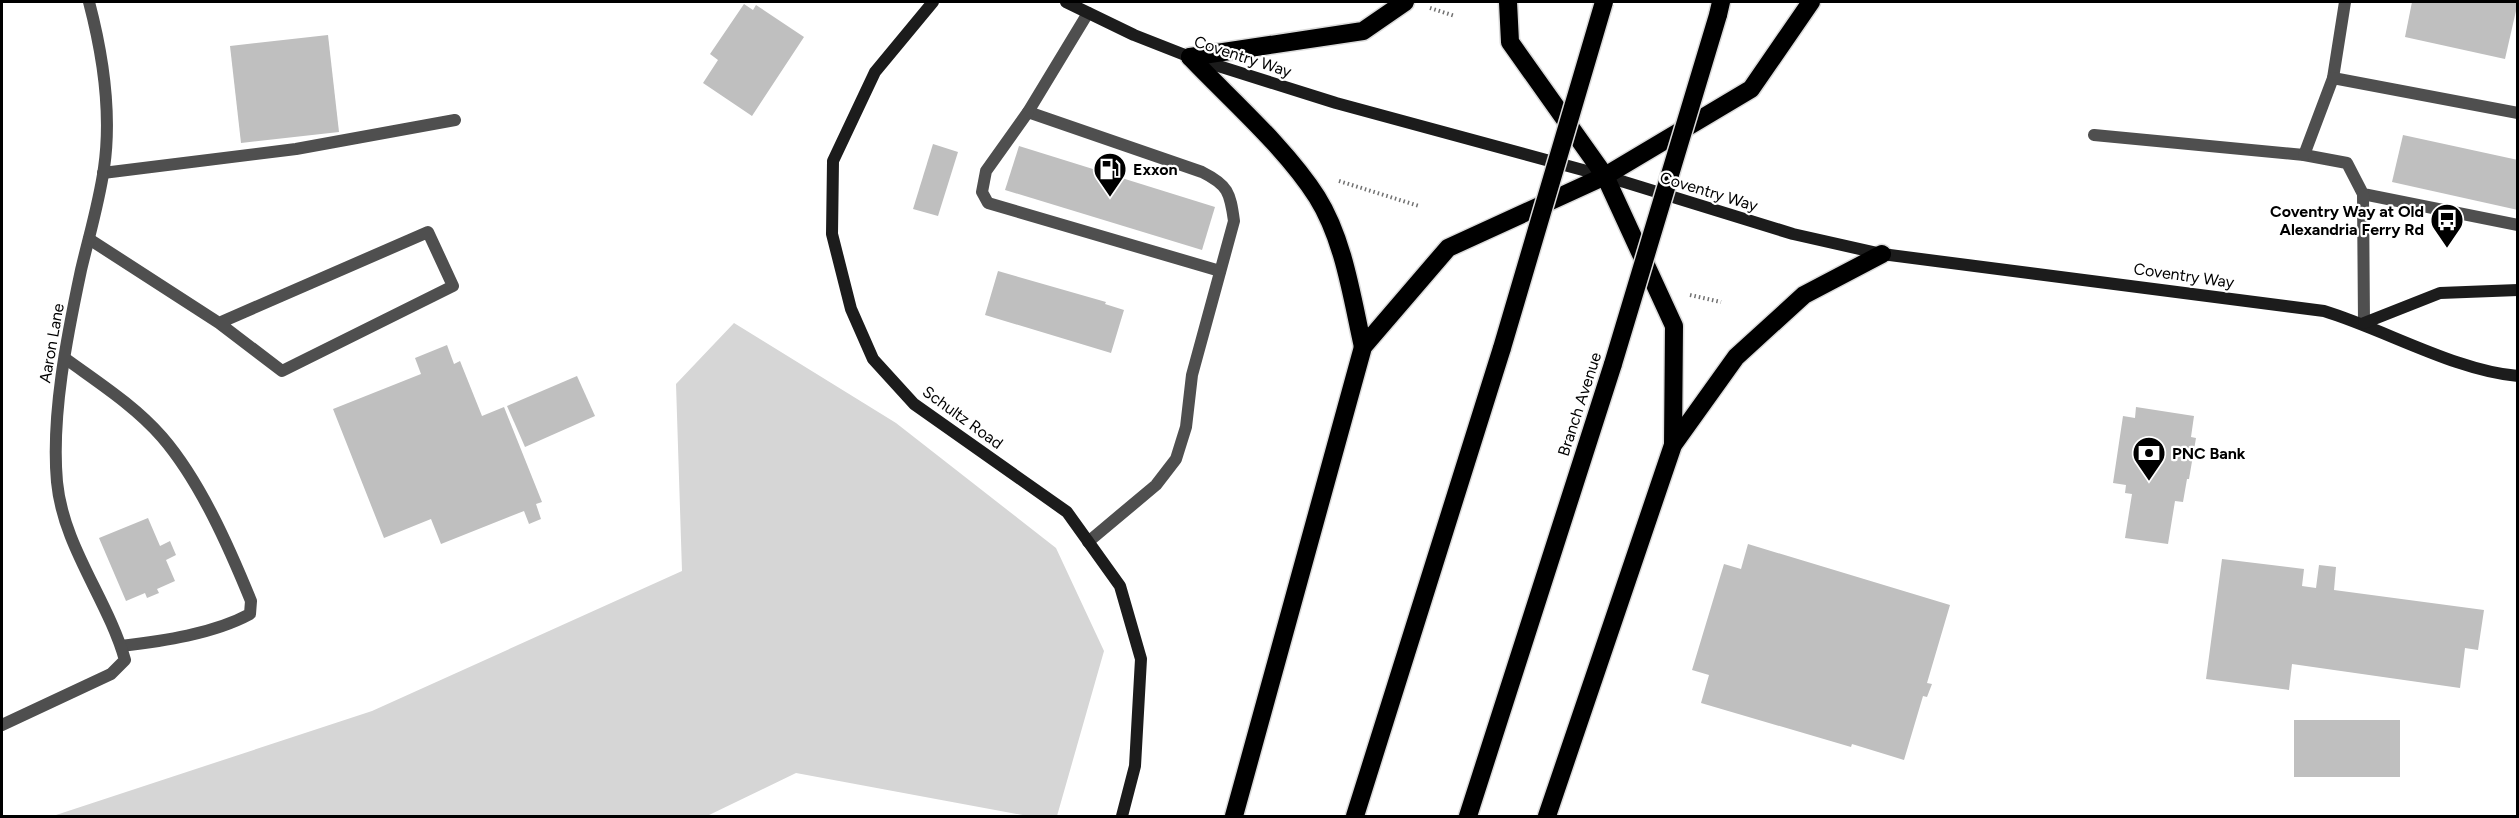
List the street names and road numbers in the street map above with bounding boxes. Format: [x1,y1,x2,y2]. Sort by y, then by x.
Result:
street label: Coventry Way [1192,32,1295,81]
street label: Coventry Way [1658,168,1761,216]
street label: Coventry Way [2132,259,2236,292]
street label: Aaron Lane [35,301,68,384]
street label: Branch Avenue [1554,350,1605,458]
street label: Schultz Road [919,382,1007,453]

